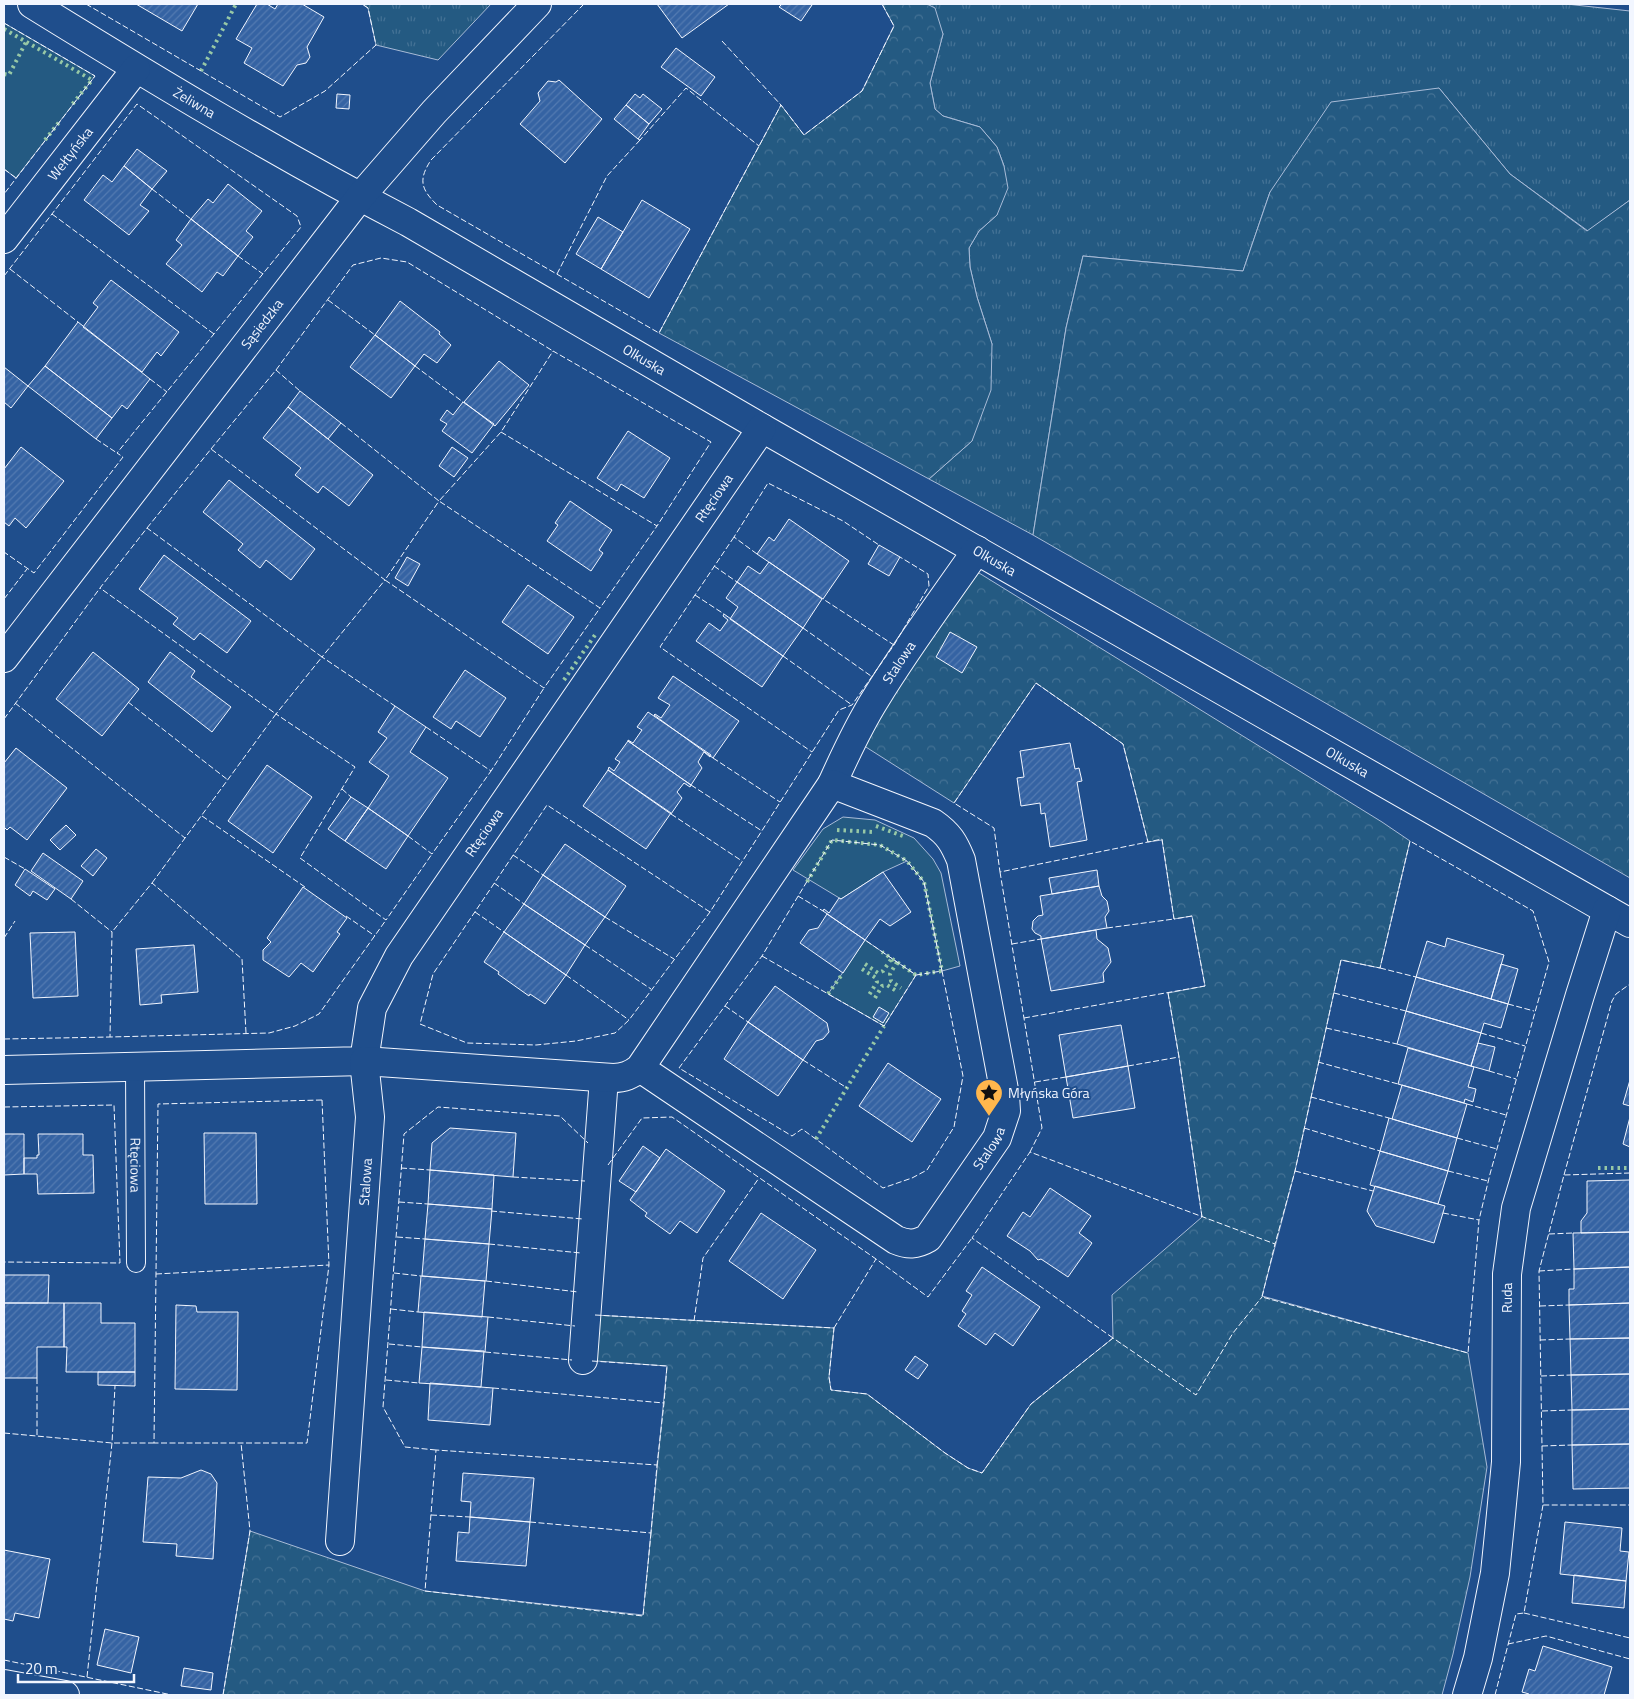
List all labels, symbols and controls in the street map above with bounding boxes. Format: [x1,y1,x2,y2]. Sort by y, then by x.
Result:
street label: Żeliwna [170,81,220,123]
street label: Wełtyńska [42,122,97,185]
street label: Sąsiedzka [235,294,288,353]
street label: Olkuska [619,338,670,380]
street label: Rtęciowa [689,469,738,526]
street label: Olkuska [969,539,1020,581]
street label: Stalowa [876,636,920,688]
street label: Olkuska [1322,741,1373,782]
street label: Rtęciowa [459,804,508,861]
place icon: Młyńska Góra [974,1078,1004,1117]
place label: Młyńska Góra [1008,1082,1090,1103]
street label: Stalowa [967,1124,1010,1174]
street label: Rtęciowa [125,1138,147,1192]
street label: Stalowa [353,1157,377,1206]
street label: Ruda [1496,1283,1517,1313]
scale bar [18,1652,134,1684]
text: 20 m [25,1657,58,1680]

